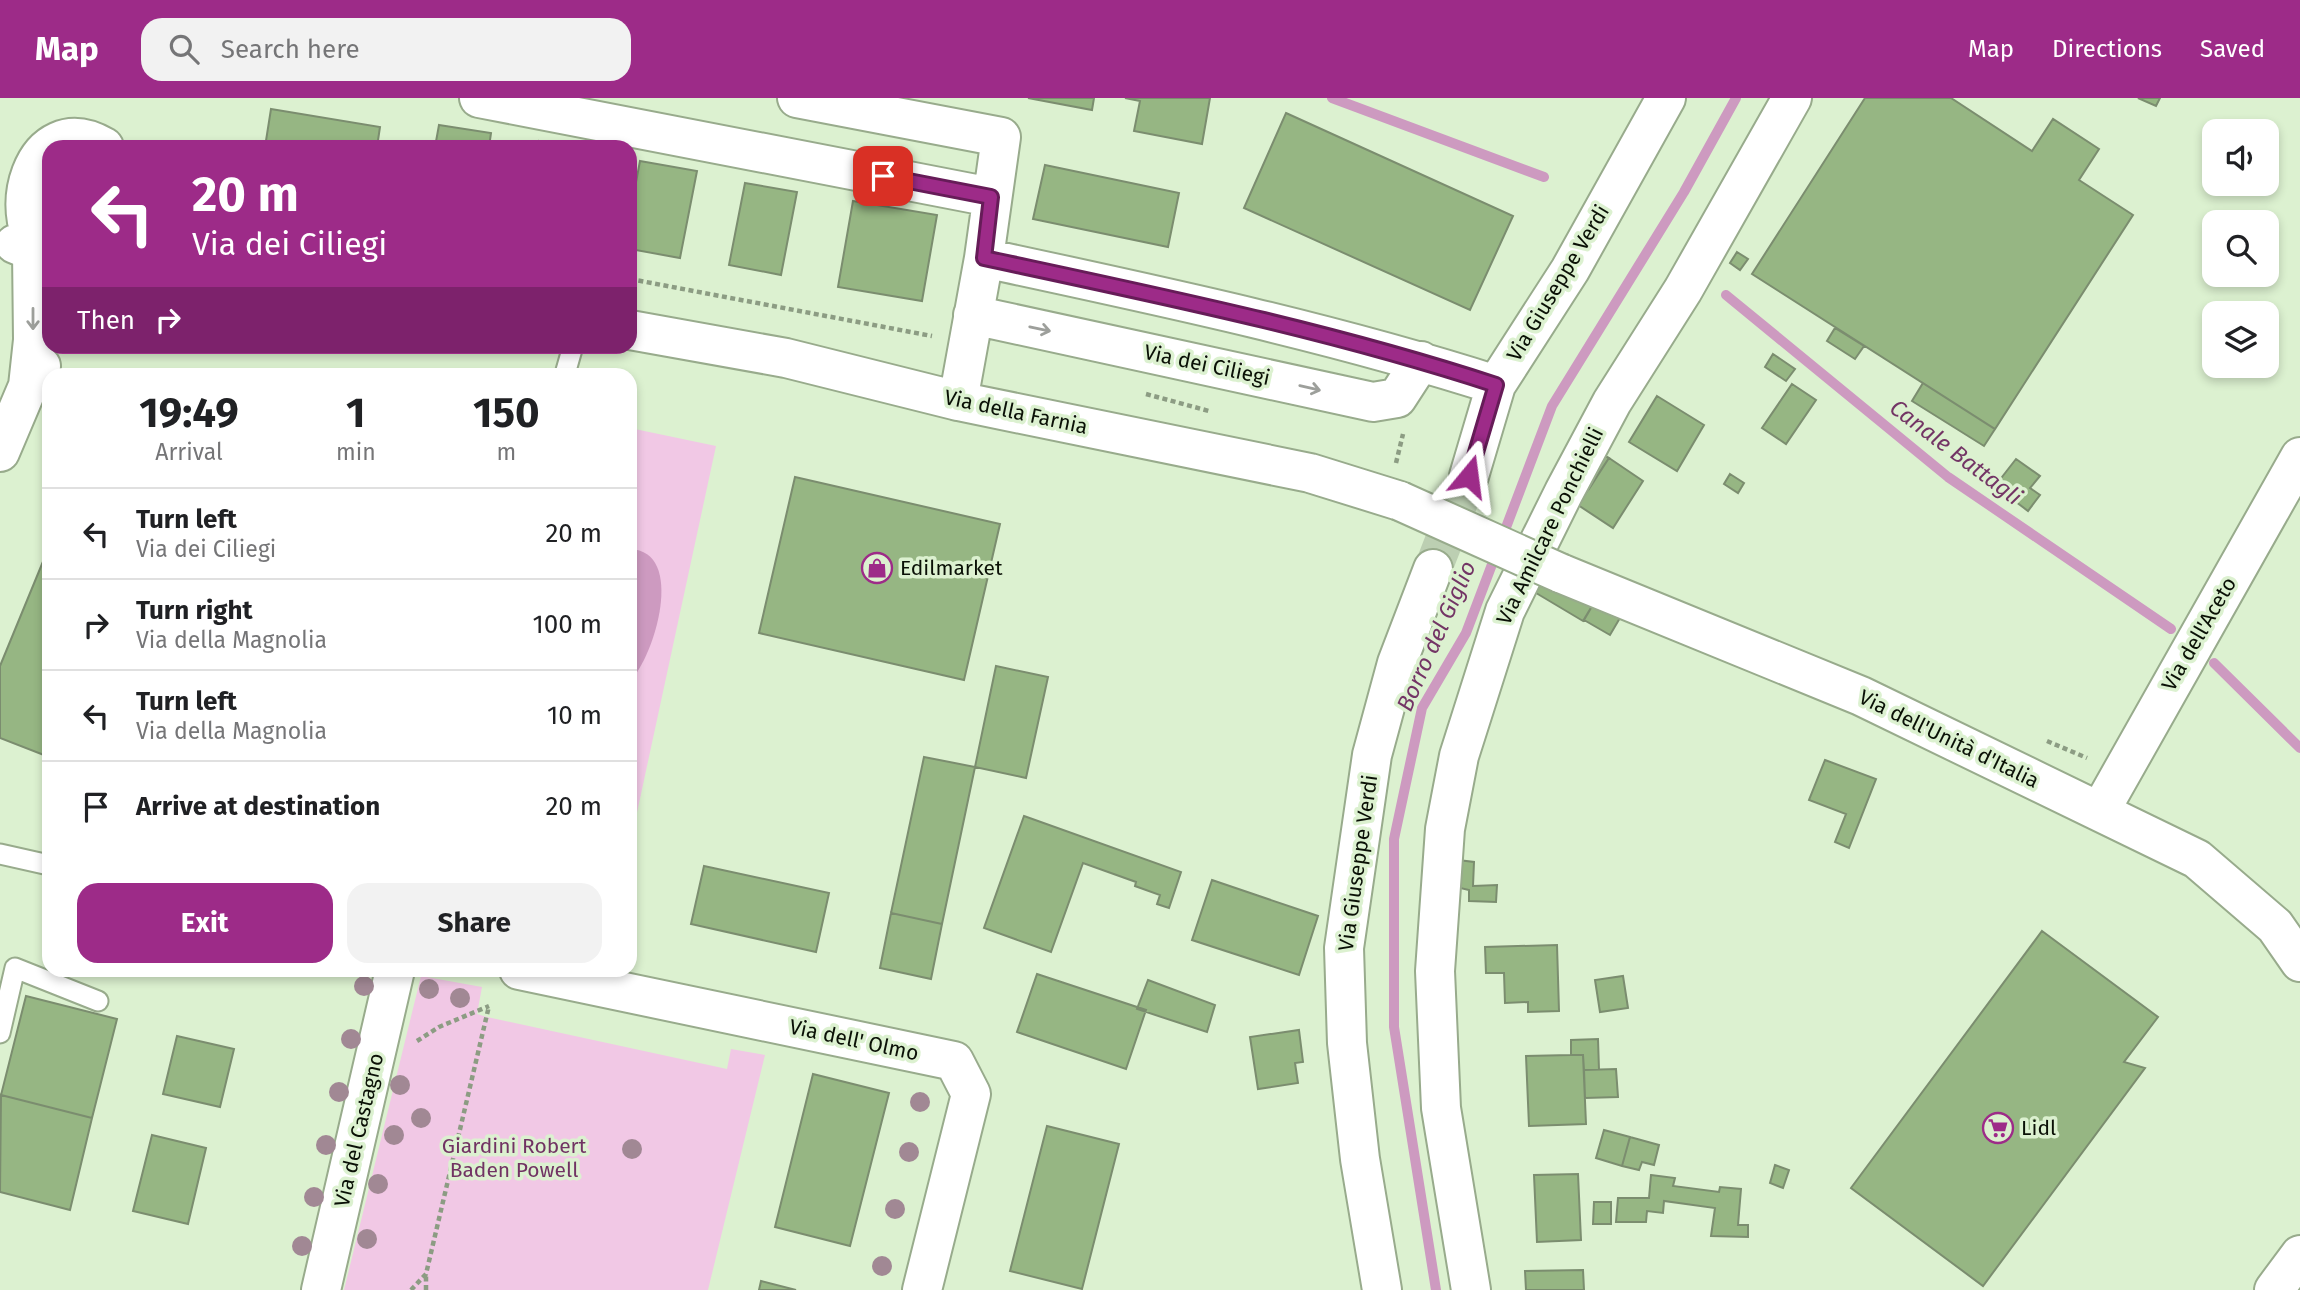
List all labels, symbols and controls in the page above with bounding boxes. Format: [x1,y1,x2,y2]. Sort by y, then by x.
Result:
search box [141,18,631,81]
text: Map [35,29,99,69]
icon: search [165,30,203,68]
text: Search here [221,34,360,65]
text: Map [1968,35,2014,63]
text: Directions [2052,35,2162,63]
text: Saved [2200,35,2265,63]
map controls [2202,119,2279,378]
button: sound [2202,119,2279,196]
pin [853,146,913,206]
icon: arrive [864,157,902,195]
text: 20 m [192,165,299,224]
icon: left [77,168,168,259]
street label: Via Giuseppe Verdi [1501,200,1615,366]
button: search [2202,210,2279,287]
text: Via dei Ciliegi [192,225,387,263]
icon: right [149,301,187,339]
button: layers [2202,301,2279,378]
text: Then [77,305,135,336]
one-way arrow [26,307,40,330]
one-way arrow [1028,323,1051,337]
street label: Via dei Ciliegi [1142,339,1272,391]
one-way arrow [1298,382,1321,395]
street label: Via della Farnia [942,384,1090,440]
text: 19:49 [139,388,239,438]
text: 1 [346,388,366,438]
text: 150 [473,388,540,438]
water label: Canale Battagli [1884,393,2028,511]
street label: Via Amilcare Ponchielli [1491,423,1609,629]
text: Arrival [155,438,223,466]
text: min [336,438,376,466]
text: m [496,438,516,466]
position arrow [1432,439,1506,513]
text: Turn left [136,504,237,535]
icon: left [77,515,115,553]
text: 20 m [545,518,602,549]
text: Via dei Ciliegi [136,535,276,563]
shop icon: Edilmarket [860,551,894,585]
place label: Edilmarket [900,555,1003,581]
water label: Borro del Giglio [1390,556,1482,716]
street label: Via dell'Aceto [2156,572,2242,696]
text: Turn right [136,595,253,626]
icon: right [77,606,115,644]
text: 100 m [533,609,602,640]
text: Via della Magnolia [136,626,327,654]
street label: Via dell'Unità d'Italia [1855,684,2043,794]
text: Turn left [136,686,237,717]
icon: left [77,697,115,735]
text: 10 m [547,700,602,731]
text: Via della Magnolia [136,717,327,745]
street label: Via Giuseppe Verdi [1333,773,1383,953]
icon: arrive [77,788,115,826]
text: Arrive at destination [136,791,380,822]
text: 20 m [545,791,602,822]
button: Exit [77,883,333,963]
button: Share [347,883,602,963]
street label: Via dell' Olmo [787,1014,921,1066]
street label: Via del Castagno [329,1051,389,1209]
supermarket icon: Lidl [1981,1111,2015,1145]
place label: Lidl [2021,1115,2056,1141]
park label: Giardini Robert Baden Powell [442,1133,587,1183]

